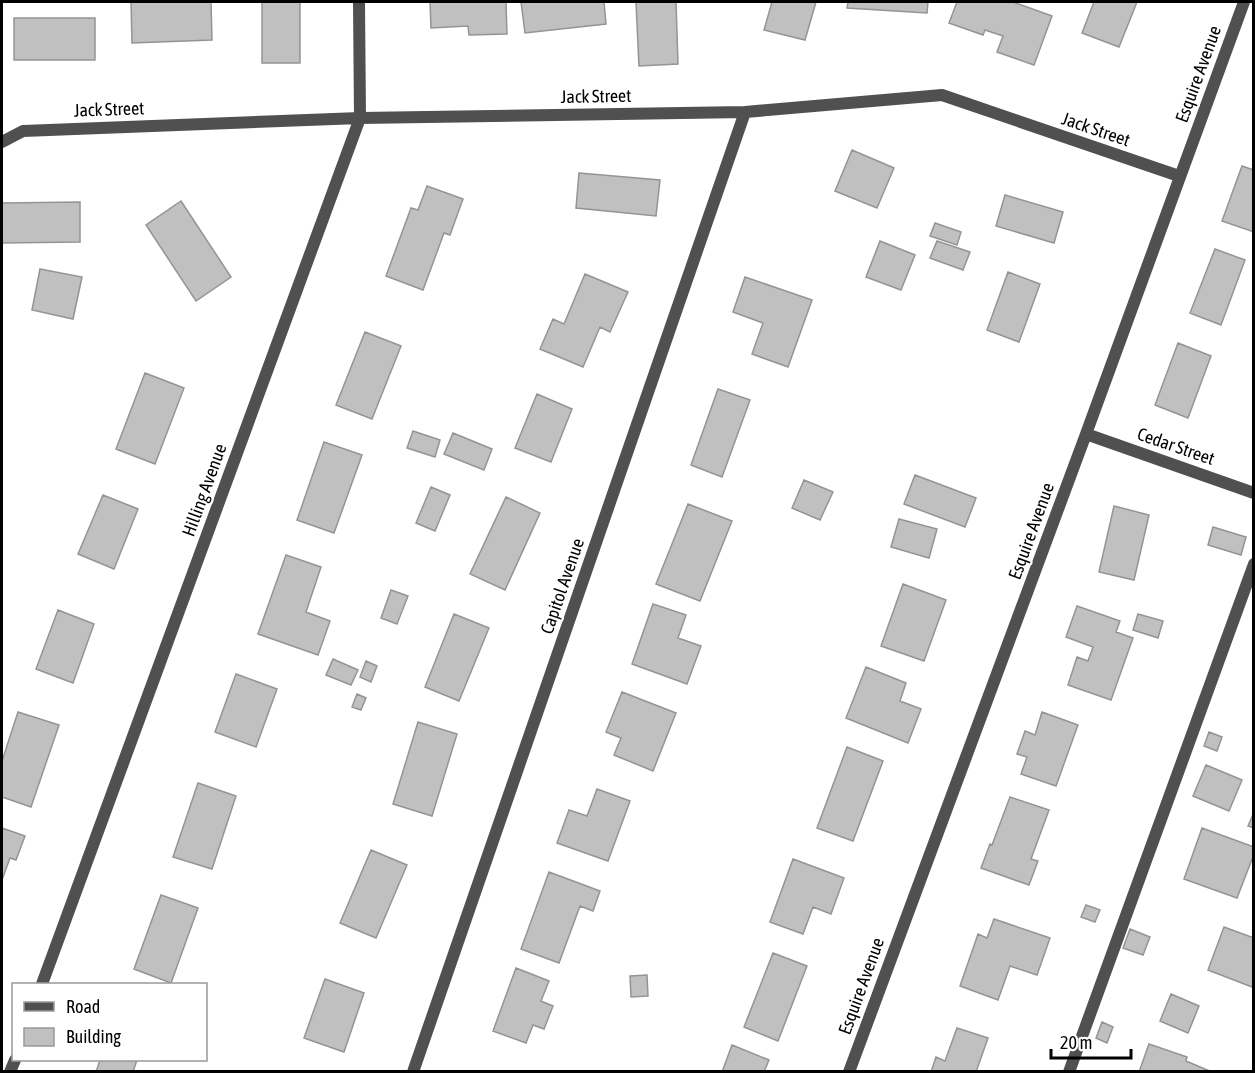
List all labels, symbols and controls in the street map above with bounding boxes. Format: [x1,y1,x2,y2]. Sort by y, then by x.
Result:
street label: Esquire Avenue [1171,23,1225,125]
street label: Jack Street [560,85,632,107]
street label: Jack Street [73,97,145,121]
street label: Jack Street [1059,108,1133,150]
street label: Cedar Street [1135,423,1217,469]
street label: Hilling Avenue [178,441,230,539]
street label: Esquire Avenue [1004,480,1058,582]
street label: Capitol Avenue [536,535,588,637]
street label: Esquire Avenue [834,935,888,1037]
legend [12,983,207,1061]
text: Road [66,996,100,1017]
scale bar [1051,1022,1130,1060]
text: Building [66,1026,121,1047]
text: 20 m [1060,1032,1092,1053]

